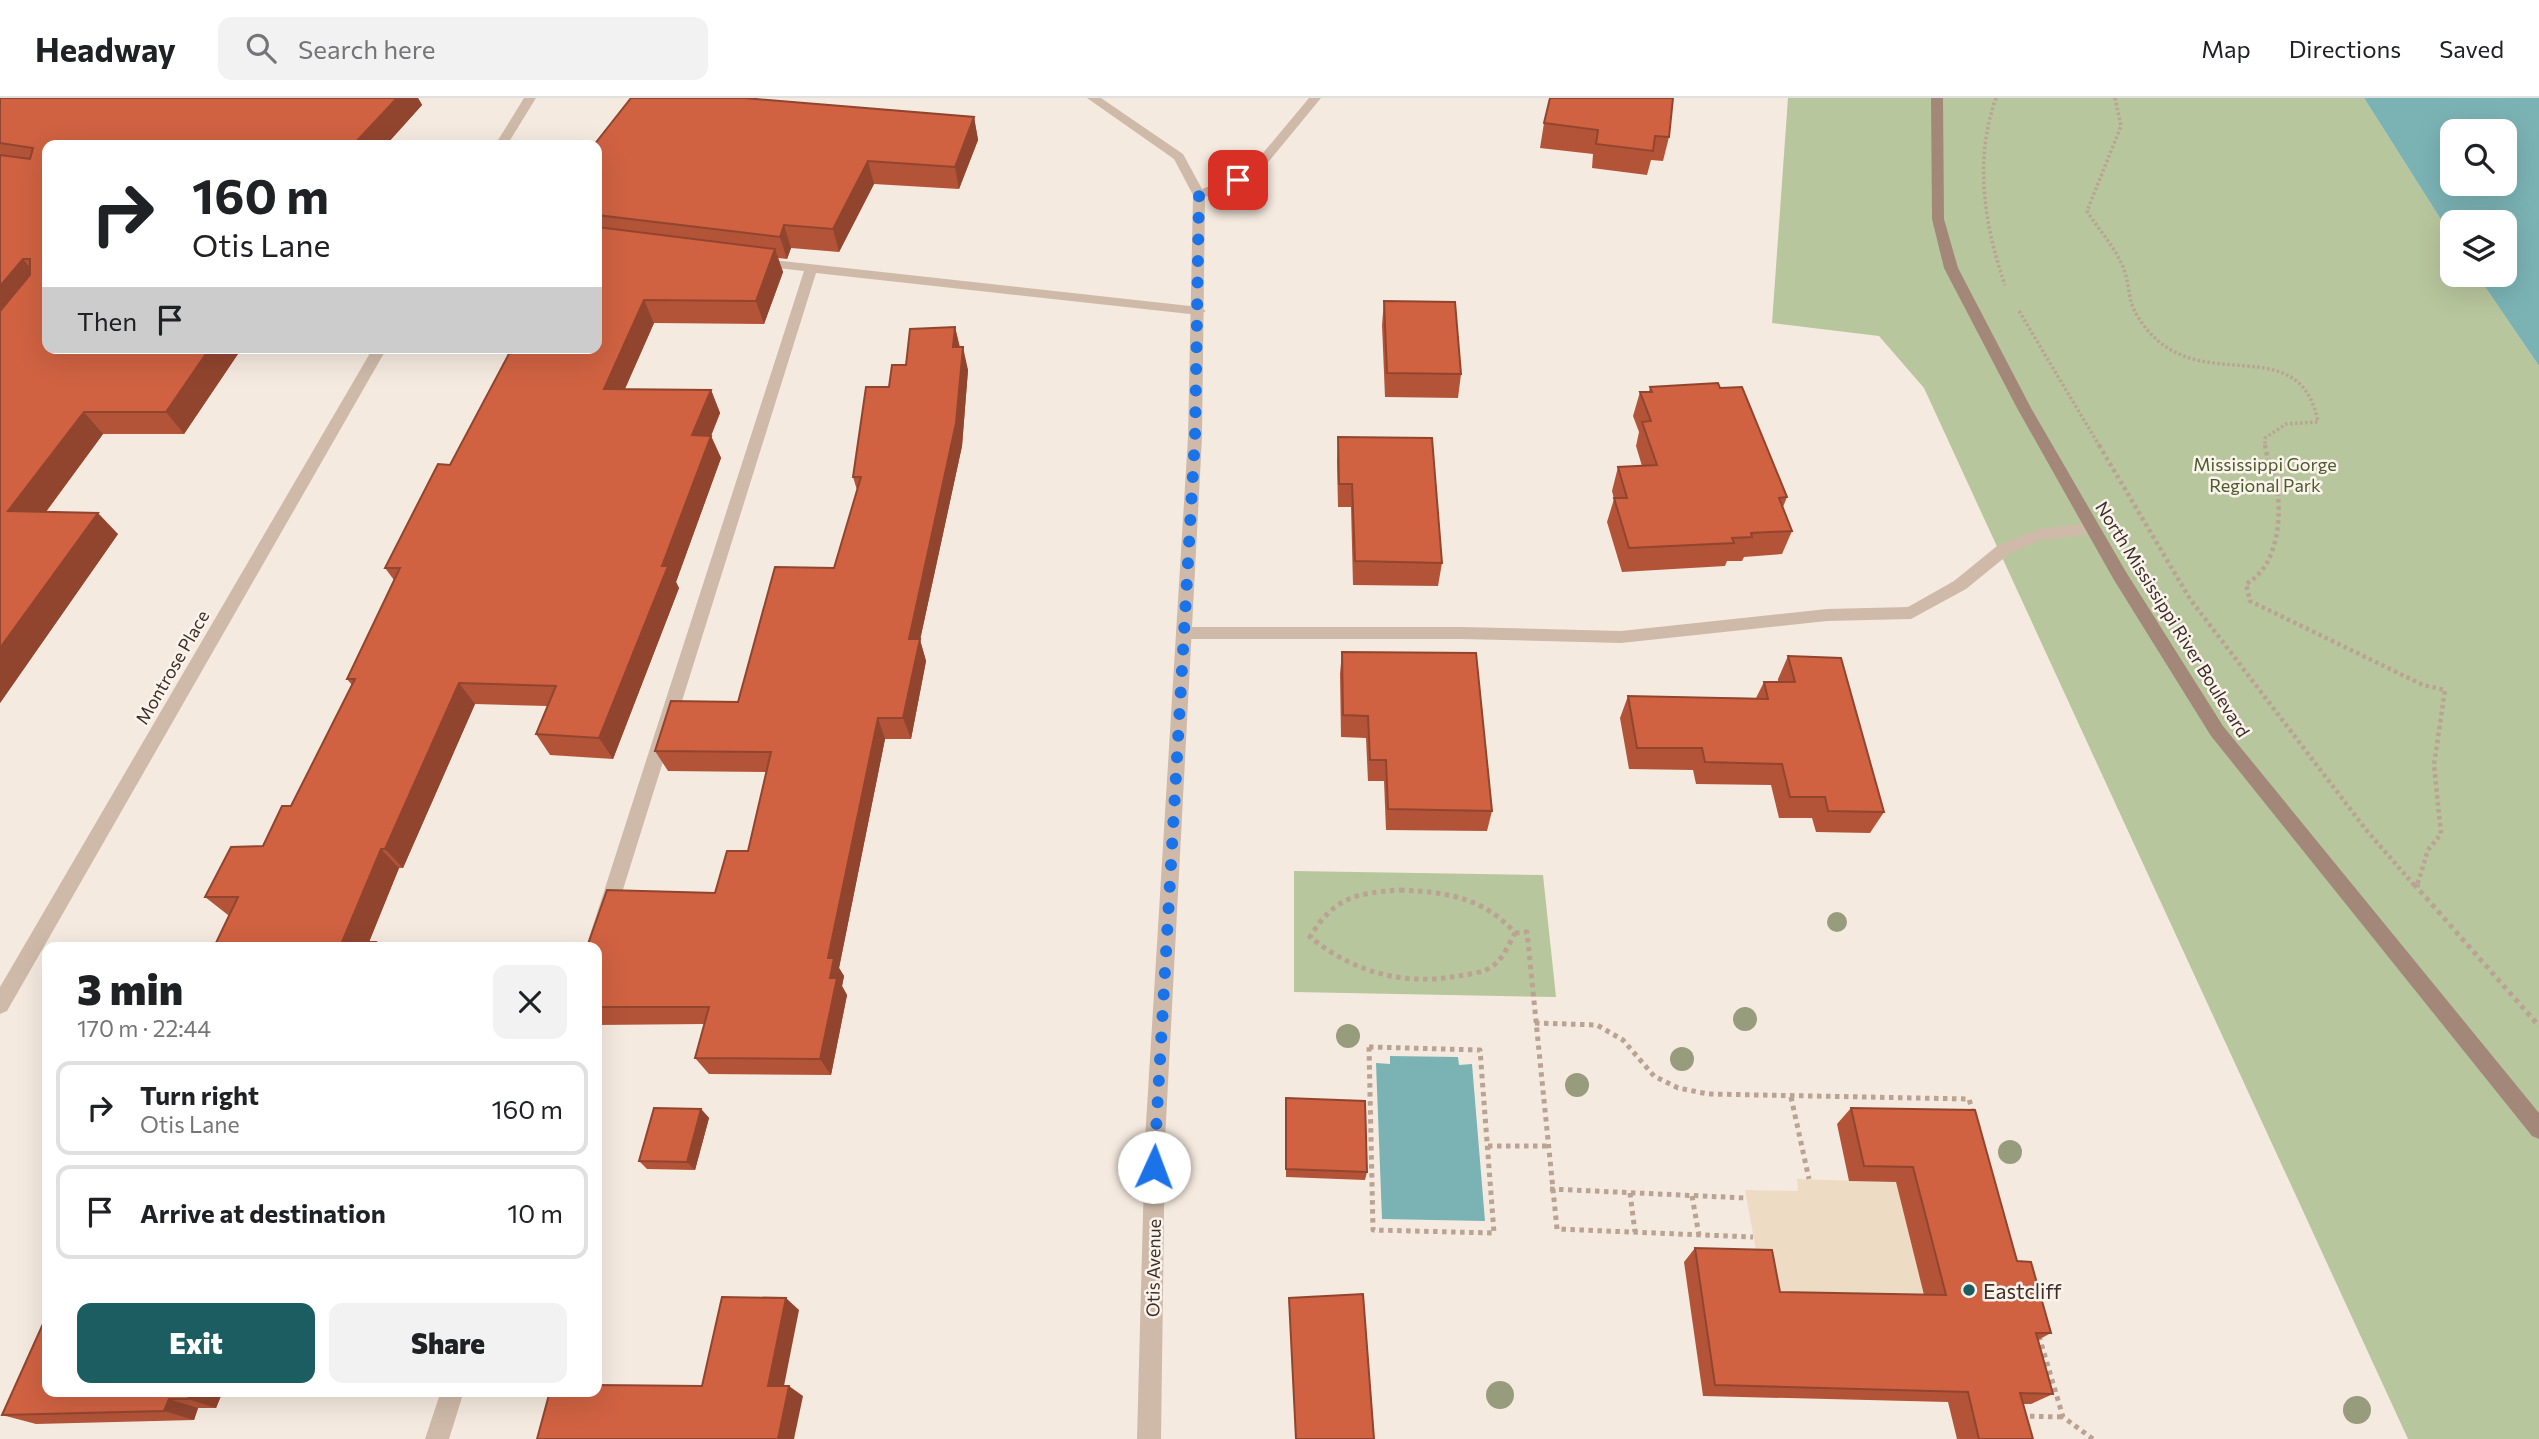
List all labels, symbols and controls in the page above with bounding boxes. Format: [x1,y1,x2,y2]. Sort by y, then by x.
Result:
search box [218,17,708,80]
text: Headway [35,28,176,69]
icon: search [242,29,280,67]
text: Search here [298,33,436,64]
text: Map [2201,34,2251,63]
text: Directions [2289,34,2401,63]
text: Saved [2439,34,2504,63]
map controls [2440,119,2517,287]
button: search [2440,119,2517,196]
pin [1208,150,1268,210]
icon: arrive [1219,161,1257,199]
text: 160 m [192,164,329,224]
icon: right [77,168,168,259]
button: layers [2440,210,2517,287]
text: Otis Lane [192,224,330,264]
icon: arrive [151,301,189,339]
text: Then [77,305,137,336]
park label: Mississippi Gorge Regional Park [2193,453,2337,496]
street label: North Mississippi River Boulevard [2091,497,2255,741]
street label: Montrose Place [130,606,214,728]
text: 3 min [77,962,183,1014]
button: close [493,965,567,1039]
text: 170 m · 22:44 [77,1014,211,1042]
text: Turn right [140,1079,259,1110]
icon: right [81,1089,119,1127]
text: 160 m [491,1093,563,1124]
text: Otis Lane [140,1110,240,1138]
position arrow [1117,1130,1191,1204]
icon: arrive [81,1193,119,1231]
text: Arrive at destination [140,1197,386,1228]
text: 10 m [507,1197,563,1228]
street label: Otis Avenue [1141,1219,1165,1317]
place label: Eastcliff [1983,1278,2063,1303]
marker: Eastcliff [1961,1282,1977,1298]
button: Exit [77,1303,315,1383]
button: Share [329,1303,567,1383]

